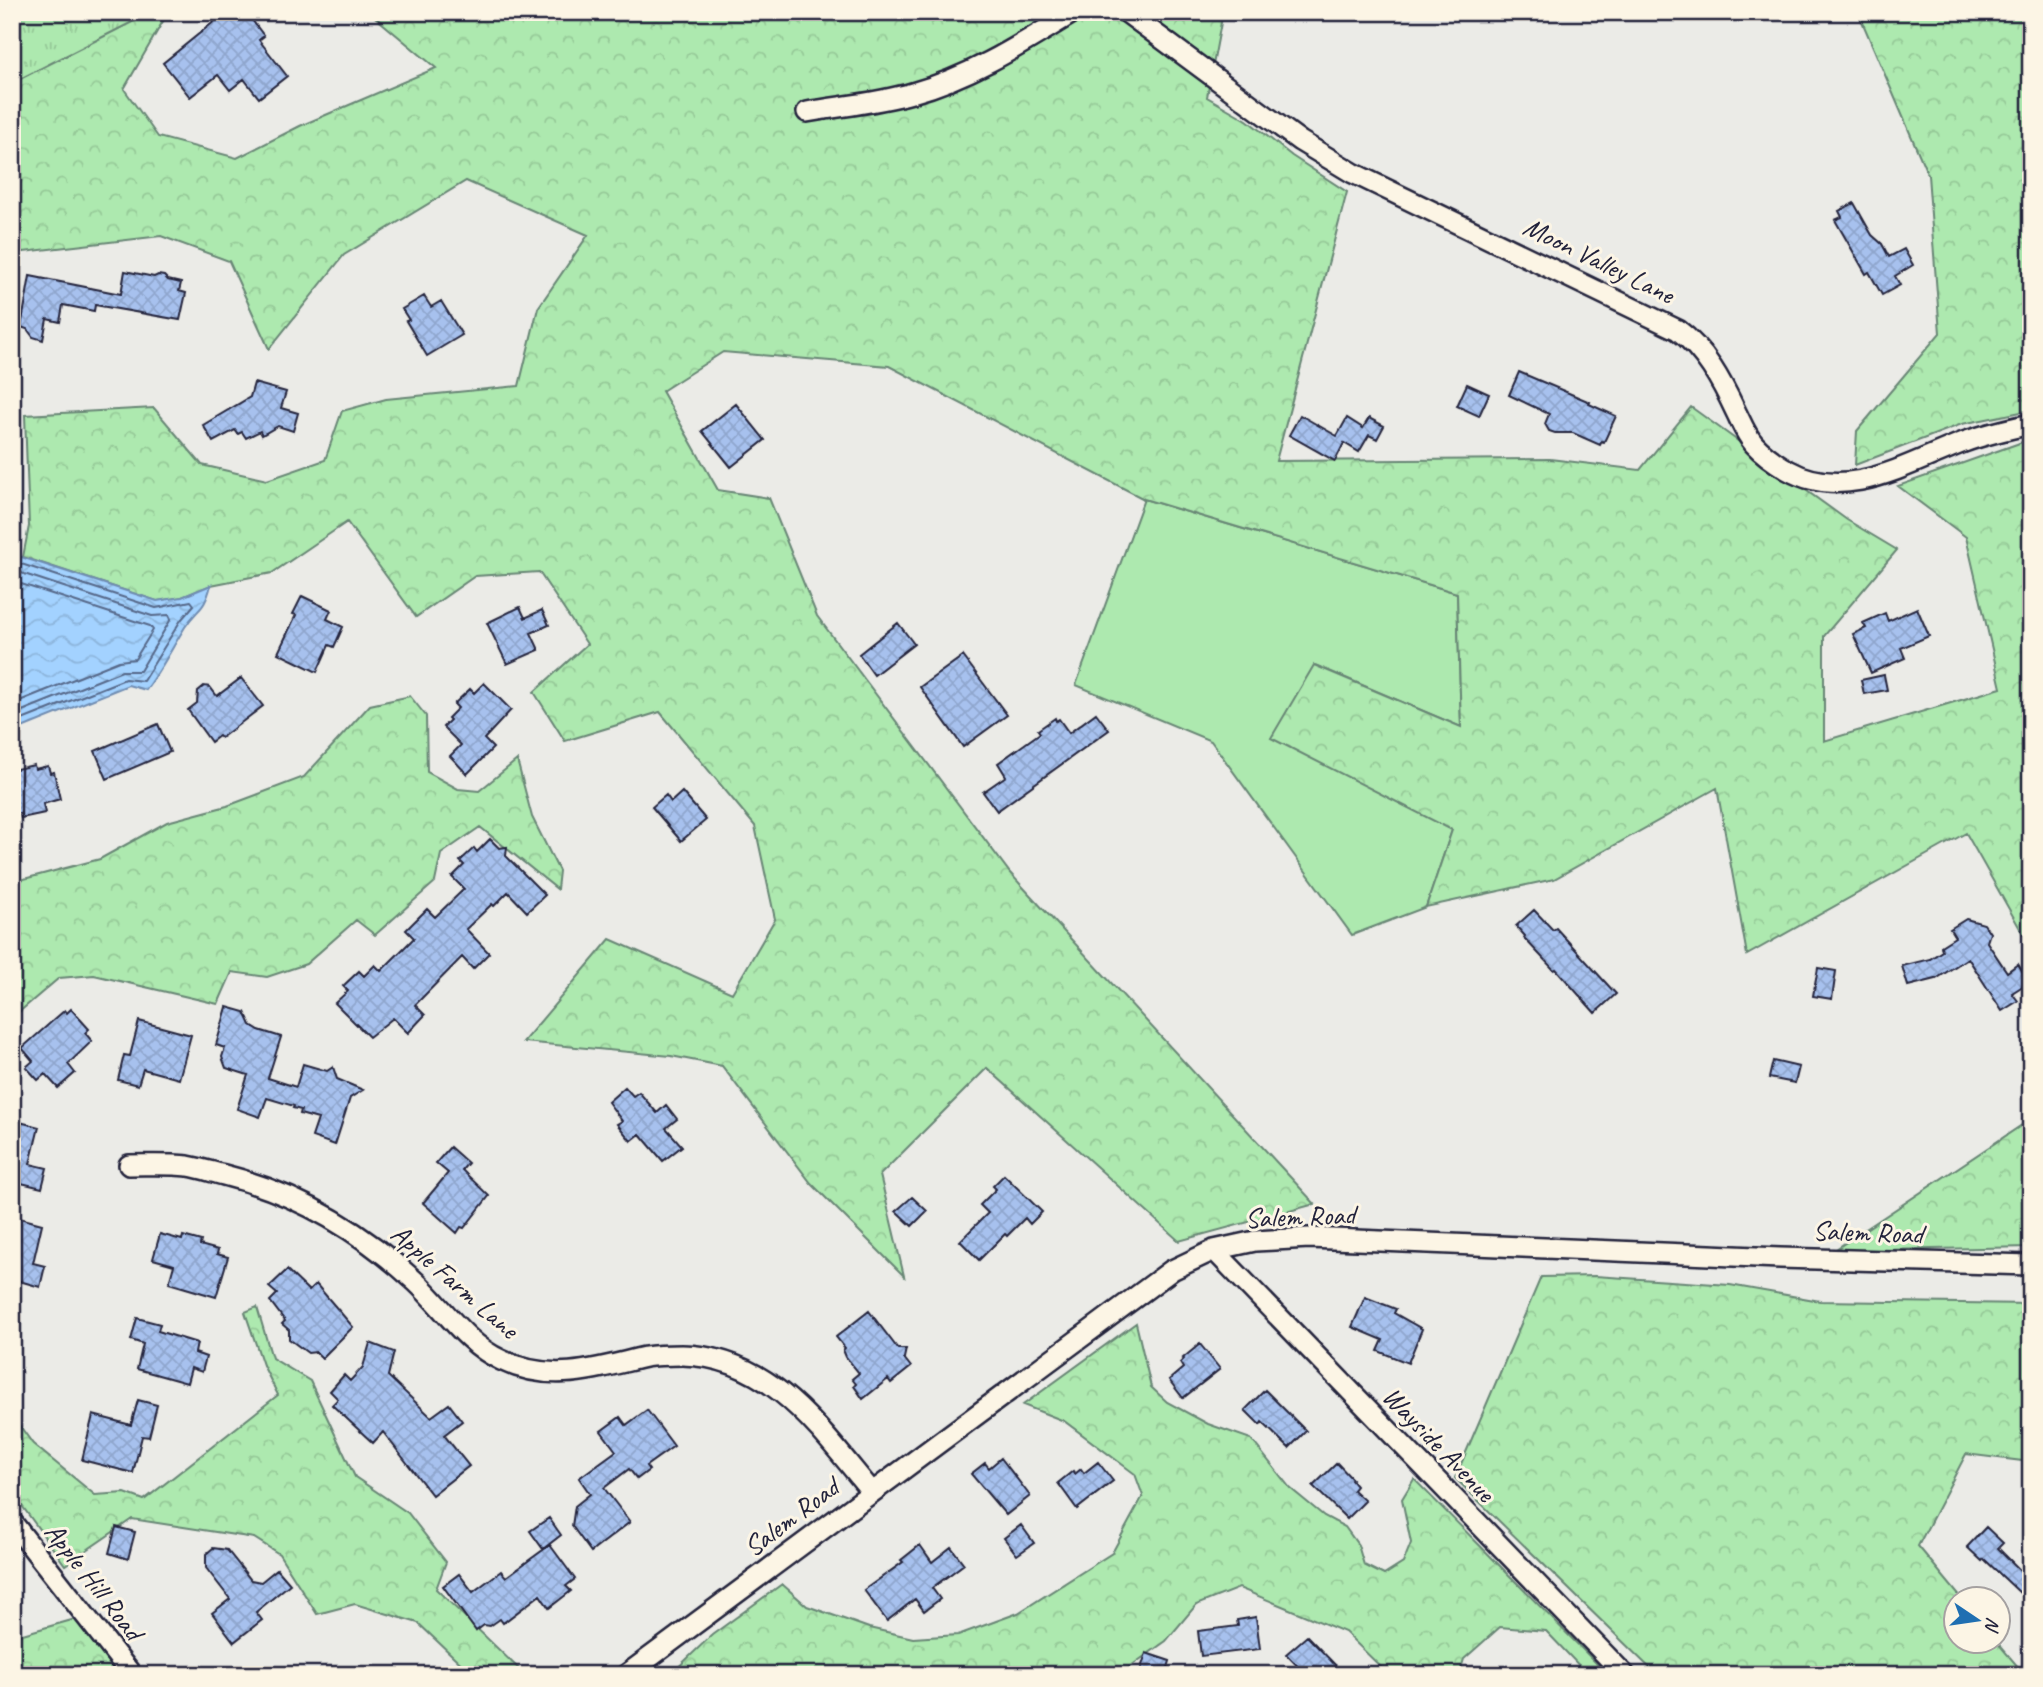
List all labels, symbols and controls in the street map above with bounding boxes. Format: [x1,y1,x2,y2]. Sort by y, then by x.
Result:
street label: Moon Valley Lane [1518,209,1682,312]
street label: Salem Road [1244,1196,1360,1235]
street label: Salem Road [1812,1213,1928,1252]
street label: Apple Farm Lane [384,1216,528,1347]
street label: Wayside Avenue [1375,1379,1504,1511]
street label: Salem Road [736,1467,849,1564]
street label: Apple Hill Road [37,1515,153,1650]
north arrow [1941,1586,2011,1656]
text: N [1979,1615,2006,1635]

